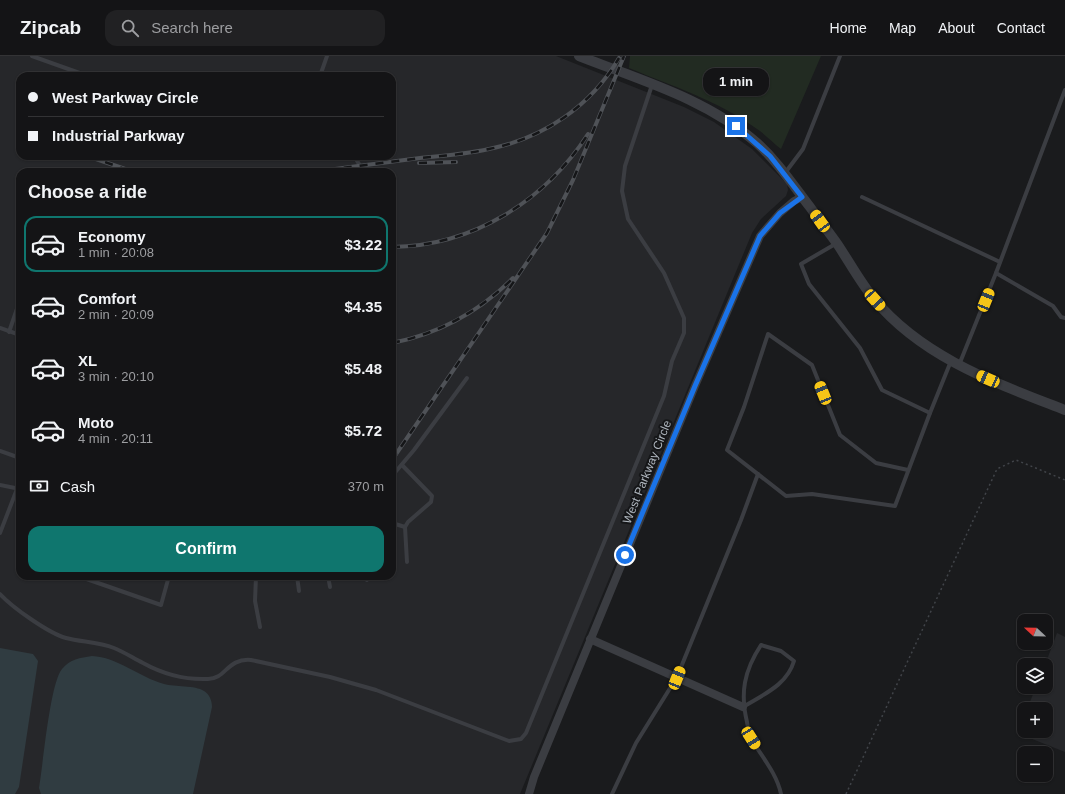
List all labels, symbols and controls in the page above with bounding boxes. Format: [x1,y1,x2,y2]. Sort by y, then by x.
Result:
search box [105,10,385,46]
text: Zipcab [20,17,81,38]
icon: search [119,17,141,39]
text: Search here [151,19,233,36]
text: Home [830,20,867,36]
text: Map [889,20,916,36]
text: About [938,20,975,36]
text: Contact [997,20,1045,36]
callout: 1 min [703,68,769,96]
text: 1 min [719,74,753,89]
text: West Parkway Circle [52,89,198,106]
route end [727,117,745,135]
text: Industrial Parkway [52,127,185,144]
text: Choose a ride [28,182,147,202]
car [808,208,832,234]
icon: car [30,226,66,262]
text: Economy [78,228,146,245]
text: $3.22 [344,236,382,253]
text: 1 min · 20:08 [78,245,154,260]
car [863,287,887,313]
car [976,287,996,313]
icon: car [30,288,66,324]
text: Comfort [78,290,136,307]
text: $4.35 [344,298,382,315]
text: 2 min · 20:09 [78,307,154,322]
icon: car [30,350,66,386]
text: XL [78,352,97,369]
text: $5.48 [344,360,382,377]
text: 3 min · 20:10 [78,369,154,384]
car [975,369,1001,389]
car [813,380,833,406]
icon: car [30,412,66,448]
text: Moto [78,414,114,431]
street label: West Parkway Circle [620,418,674,526]
text: $5.72 [344,422,382,439]
text: 4 min · 20:11 [78,431,153,446]
icon: cash [28,475,50,497]
text: Cash [60,478,95,495]
text: 370 m [348,479,384,494]
button: Confirm [28,526,384,572]
route start [616,546,634,564]
north arrow [1017,614,1053,650]
map controls [1017,614,1053,782]
button: layers [1017,658,1053,694]
car [667,665,687,691]
button: + [1017,702,1053,738]
car [740,725,762,751]
button: − [1017,746,1053,782]

